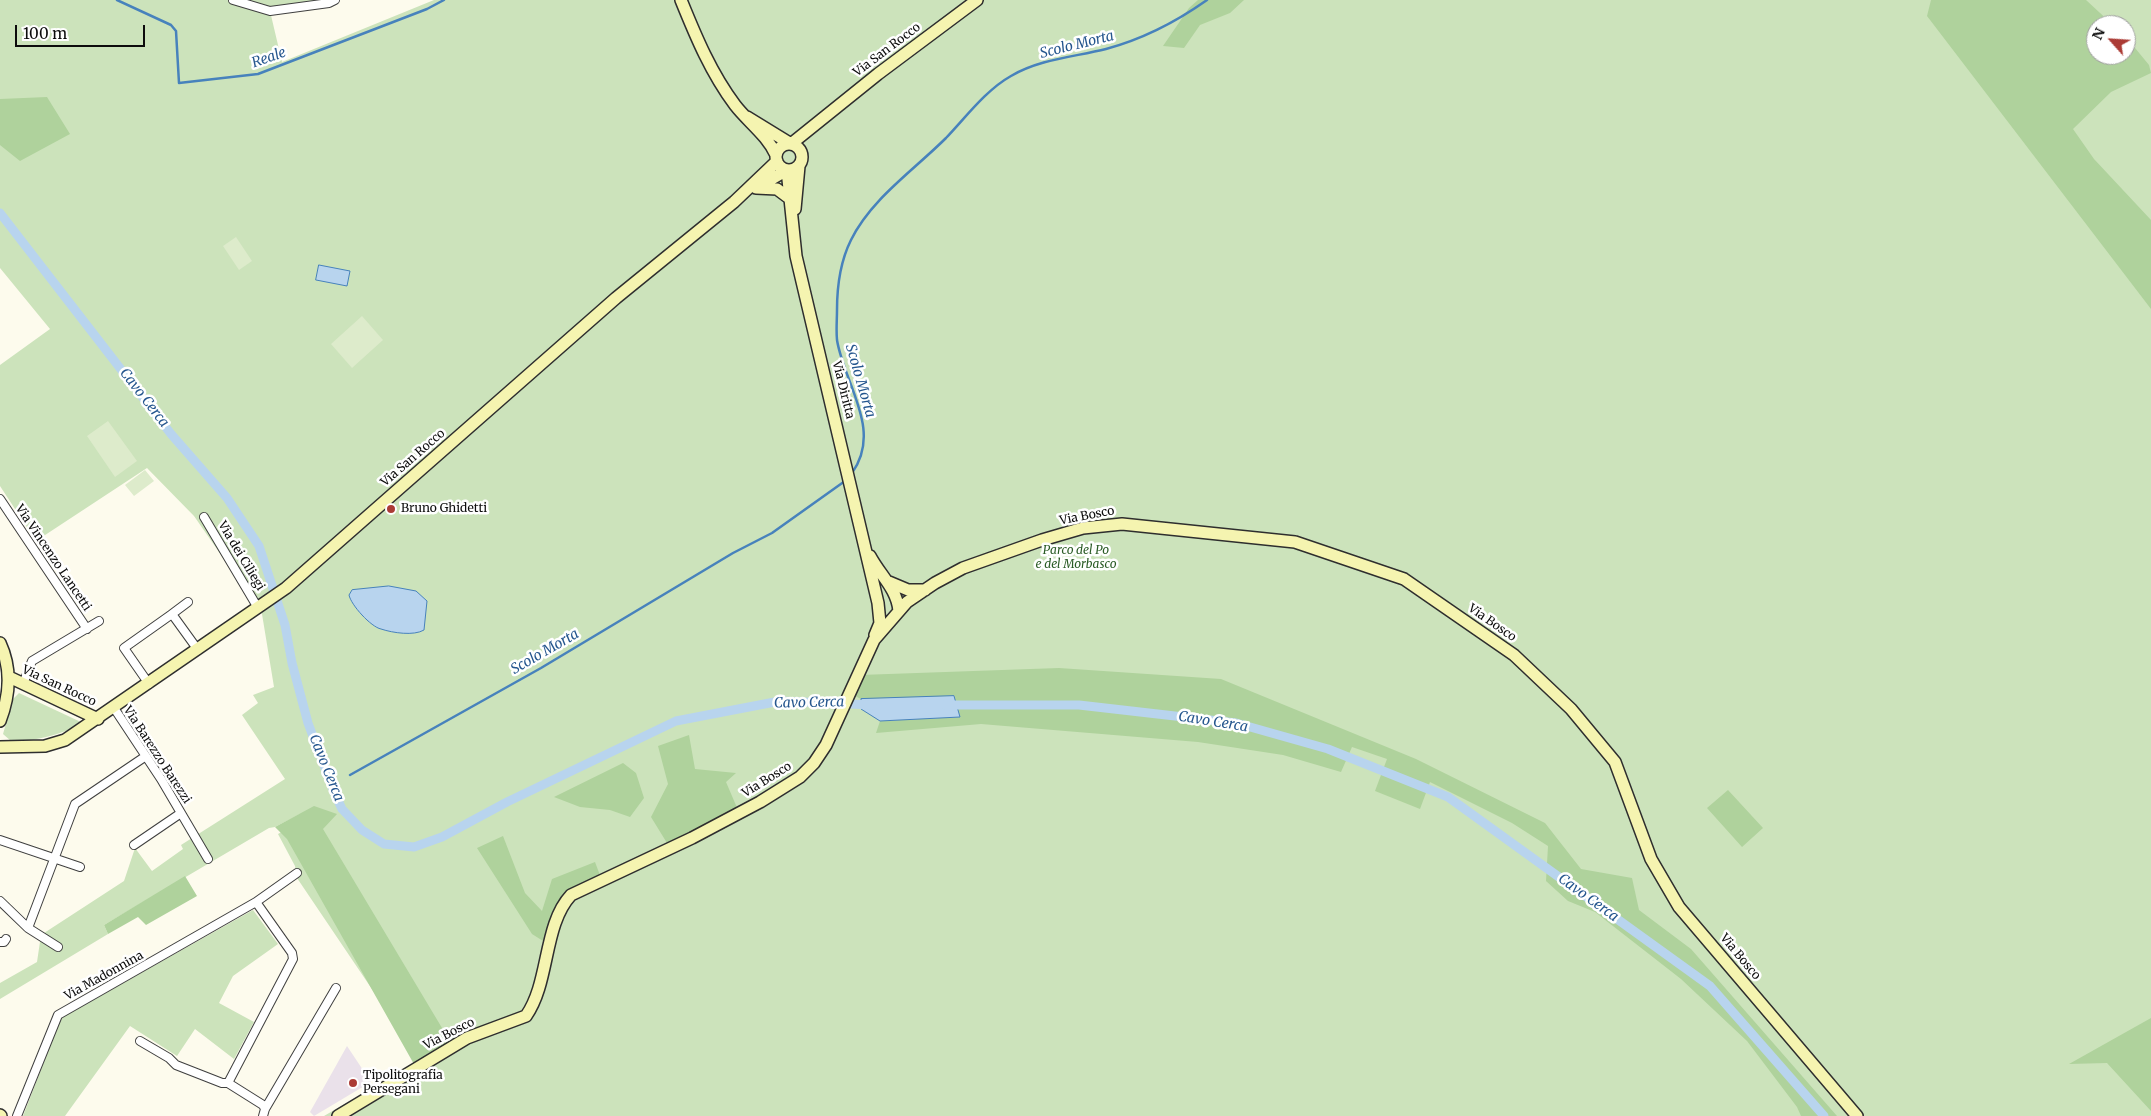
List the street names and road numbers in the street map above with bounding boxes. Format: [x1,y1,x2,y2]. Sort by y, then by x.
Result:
street label: Via San Rocco [851,20,923,80]
street label: Via Diritta [829,360,857,420]
street label: Via San Rocco [378,426,448,490]
street label: Via Vincenzo Lancetti [12,502,94,614]
street label: Via Bosco [1059,504,1115,528]
street label: Via dei Ciliegi [215,519,267,593]
street label: Via Bosco [1465,601,1519,645]
street label: Via San Rocco [20,663,98,709]
street label: Via Barezzo Barezzi [120,704,194,806]
street label: Via Bosco [740,759,794,801]
street label: Via Bosco [1717,931,1763,983]
street label: Via Madonnina [62,948,146,1004]
street label: Via Bosco [421,1015,477,1053]

